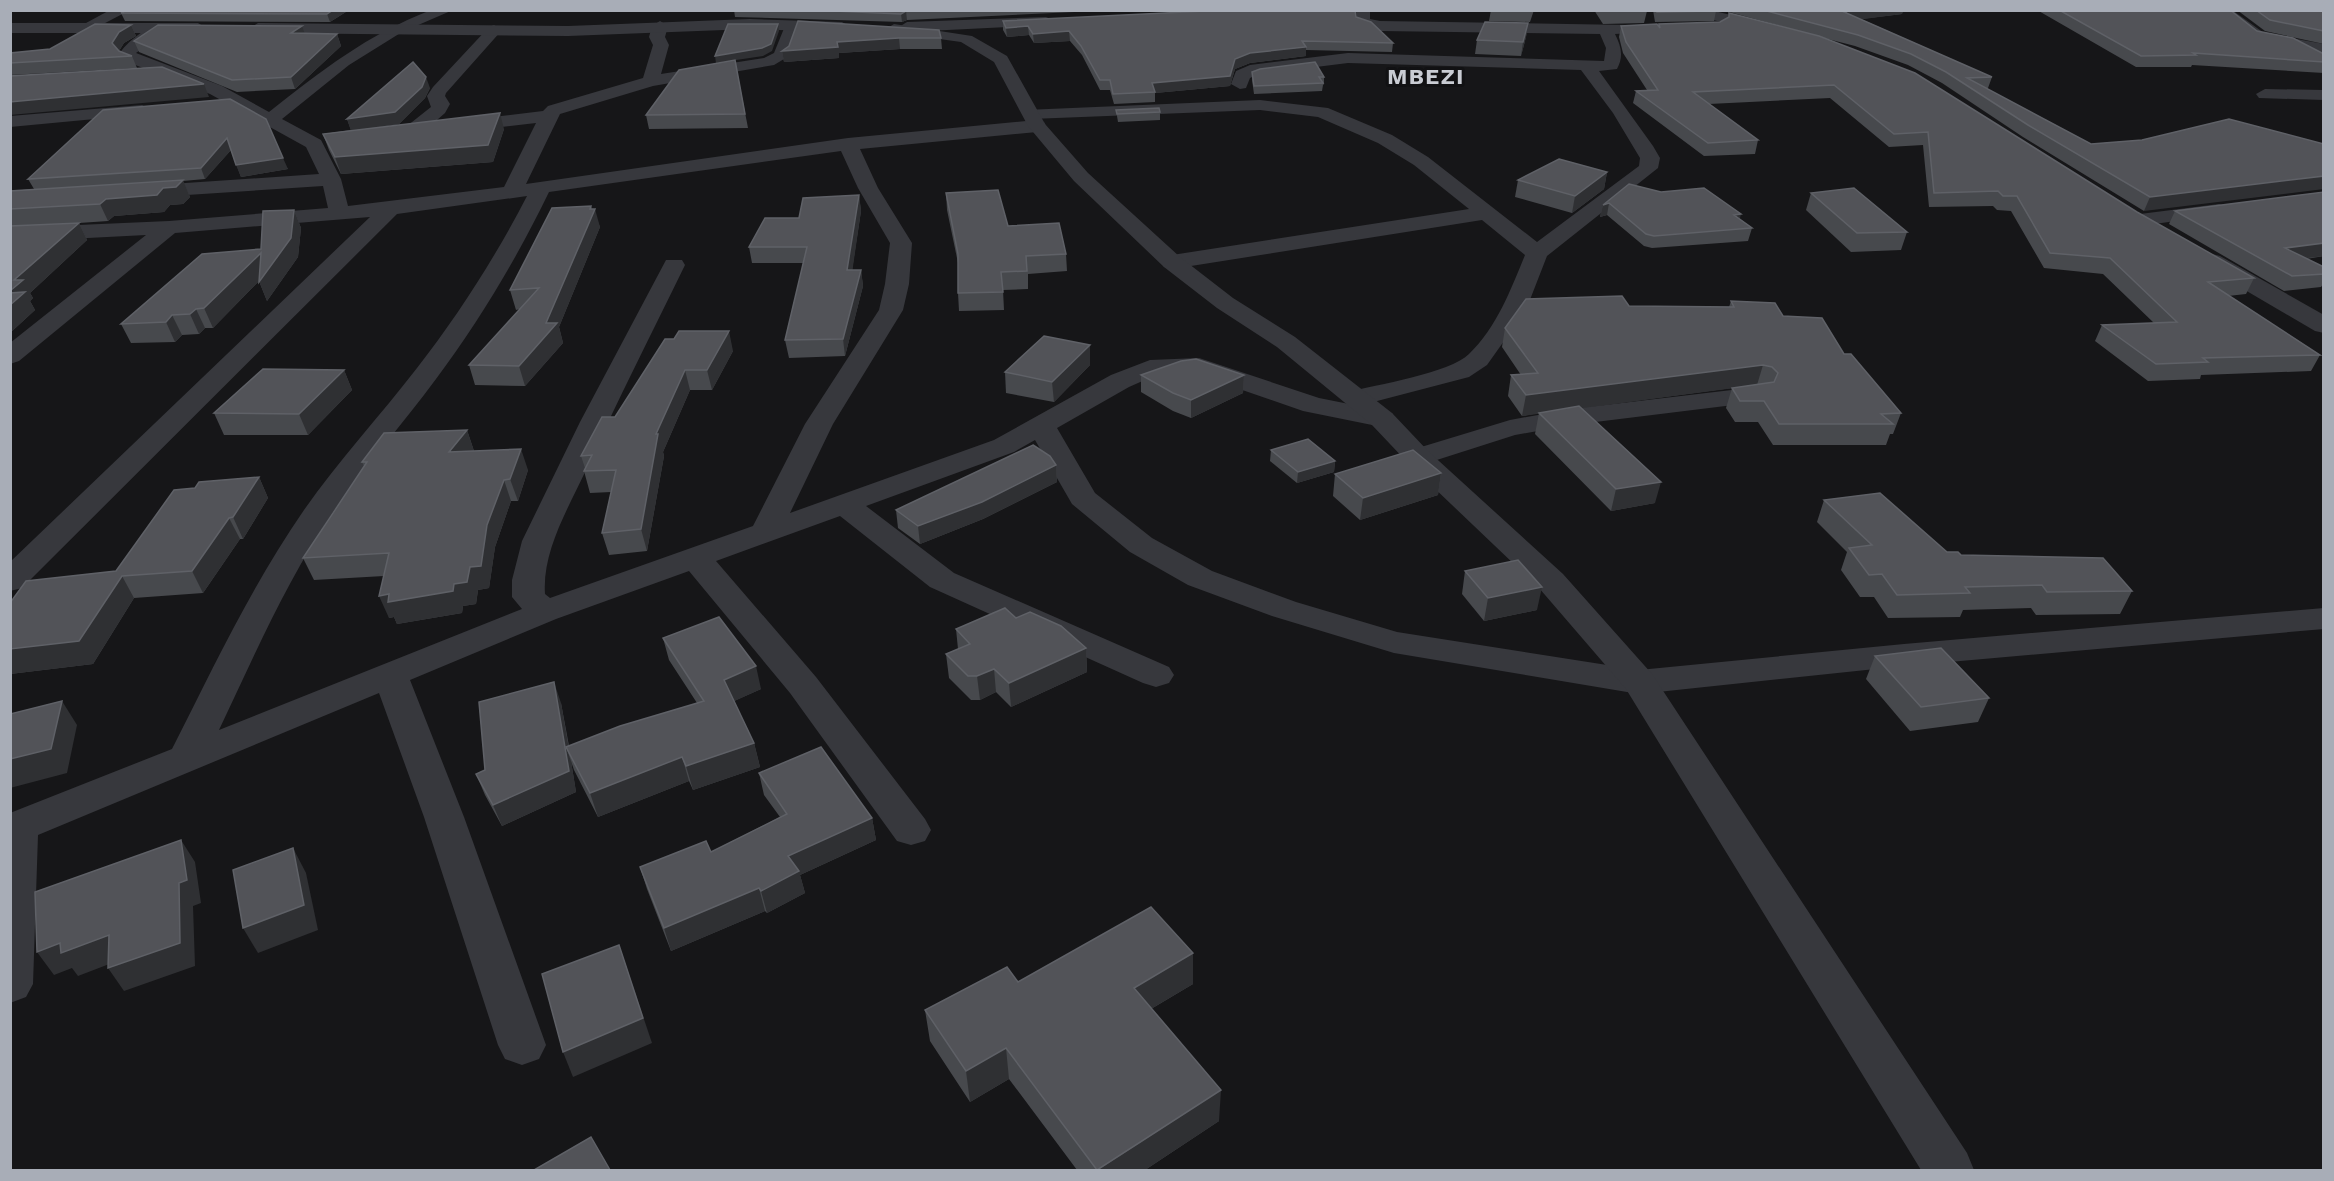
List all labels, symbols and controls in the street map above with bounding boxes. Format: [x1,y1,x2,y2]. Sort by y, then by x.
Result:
district label: MBEZI [1387,64,1465,89]

